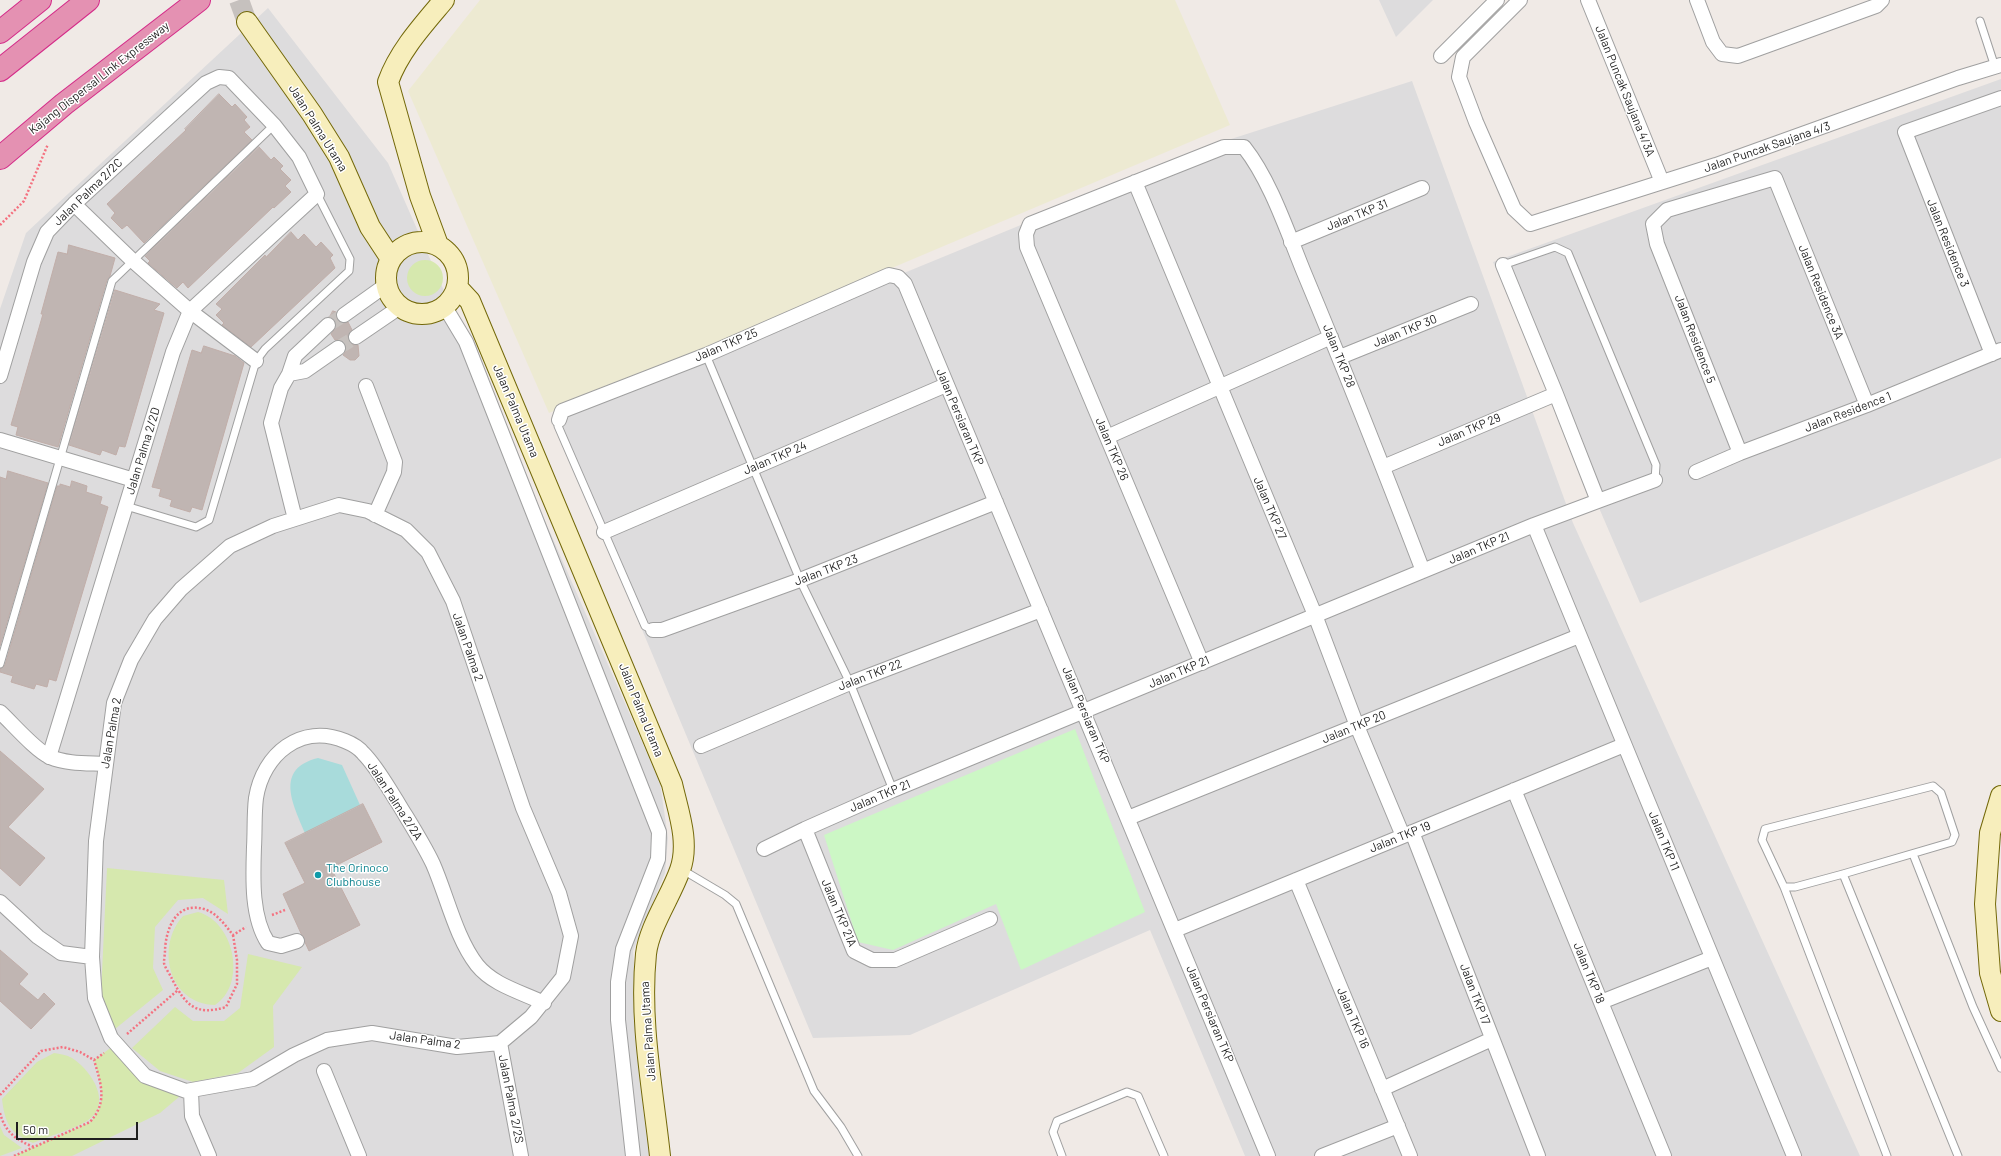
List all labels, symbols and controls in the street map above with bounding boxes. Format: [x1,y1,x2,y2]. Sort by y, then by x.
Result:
street label: Kajang Dispersal Link Expressway [26,19,172,137]
street label: Jalan Puncak Saujana 4/3A [1592,23,1658,159]
street label: Jalan Palma Utama [286,82,350,174]
street label: Jalan Puncak Saujana 4/3 [1702,119,1832,175]
street label: Jalan Palma 2/2C [51,155,125,229]
street label: Jalan TKP 31 [1324,196,1390,234]
street label: Jalan Residence 3 [1924,197,1972,289]
street label: Jalan Residence 3A [1795,242,1847,342]
street label: Jalan Residence 5 [1671,293,1719,385]
street label: Jalan TKP 30 [1371,312,1439,350]
street label: Jalan TKP 28 [1320,322,1358,390]
street label: Jalan TKP 25 [692,325,760,365]
street label: Jalan Palma Utama [490,362,542,460]
street label: Jalan Persiaran TKP [933,366,987,468]
street label: Jalan Residence 1 [1803,389,1893,435]
street label: Jalan Palma 2/2D [123,406,163,496]
street label: Jalan TKP 29 [1435,410,1503,450]
street label: Jalan TKP 26 [1092,415,1132,483]
street label: Jalan TKP 24 [741,438,809,478]
street label: Jalan TKP 27 [1250,475,1290,541]
street label: Jalan TKP 21 [1446,529,1512,567]
street label: Jalan TKP 23 [792,551,860,589]
street label: Jalan Palma 2 [450,611,486,683]
street label: Jalan TKP 21 [1146,653,1212,691]
street label: Jalan TKP 22 [836,656,904,694]
street label: Jalan Palma Utama [616,661,666,759]
street label: Jalan Persiaran TKP [1059,664,1113,766]
street label: Jalan Palma 2 [98,696,124,770]
street label: Jalan TKP 20 [1320,708,1388,746]
street label: Jalan Palma 2/2A [364,759,426,843]
street label: Jalan TKP 21 [847,777,913,815]
street label: Jalan TKP 11 [1646,809,1682,873]
street label: Jalan TKP 19 [1367,818,1433,856]
place label: The Orinoco Clubhouse [326,861,389,889]
marker: The Orinoco Clubhouse [313,870,323,880]
street label: Jalan TKP 21A [818,877,860,949]
street label: Jalan TKP 18 [1570,940,1608,1006]
street label: Jalan TKP 17 [1457,961,1493,1027]
street label: Jalan Persiaran TKP [1183,963,1237,1065]
street label: Jalan Palma Utama [637,981,659,1081]
street label: Jalan TKP 16 [1334,985,1372,1051]
street label: Jalan Palma 2 [389,1028,461,1052]
street label: Jalan Palma 2/2S [495,1054,527,1144]
scale bar [18,1114,140,1140]
text: 50 m [23,1122,48,1136]

